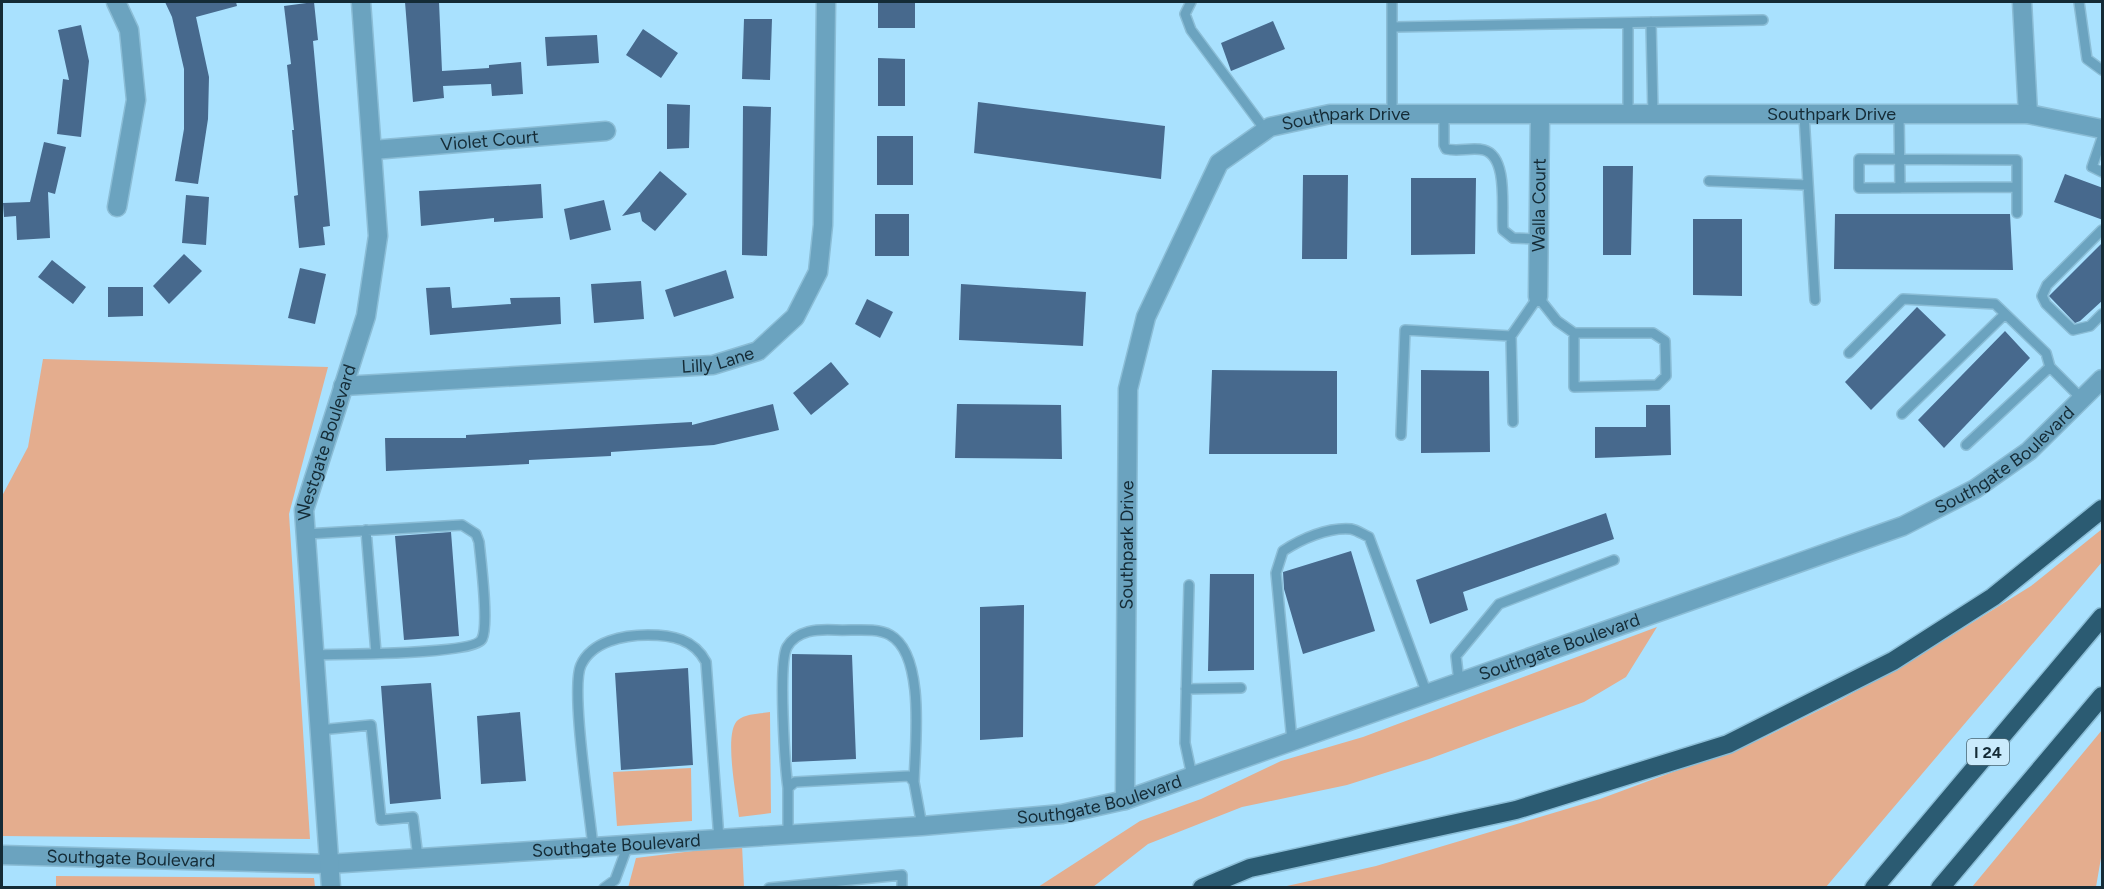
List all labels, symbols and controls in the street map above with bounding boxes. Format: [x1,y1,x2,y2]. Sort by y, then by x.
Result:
street label: Southpark Drive [1280,103,1410,135]
street label: Southpark Drive [1767,103,1896,125]
street label: Violet Court [440,126,540,155]
street label: Walla Court [1527,158,1551,252]
street label: Lilly Lane [681,342,757,378]
street label: Westgate Boulevard [292,362,361,521]
street label: Southgate Boulevard [1931,401,2079,519]
street label: Southpark Drive [1115,480,1138,610]
street label: Southgate Boulevard [1476,608,1643,685]
road number: I 24 [1967,739,2009,765]
street label: Southgate Boulevard [1016,770,1185,829]
street label: Southgate Boulevard [531,829,701,862]
street label: Southgate Boulevard [46,845,216,872]

